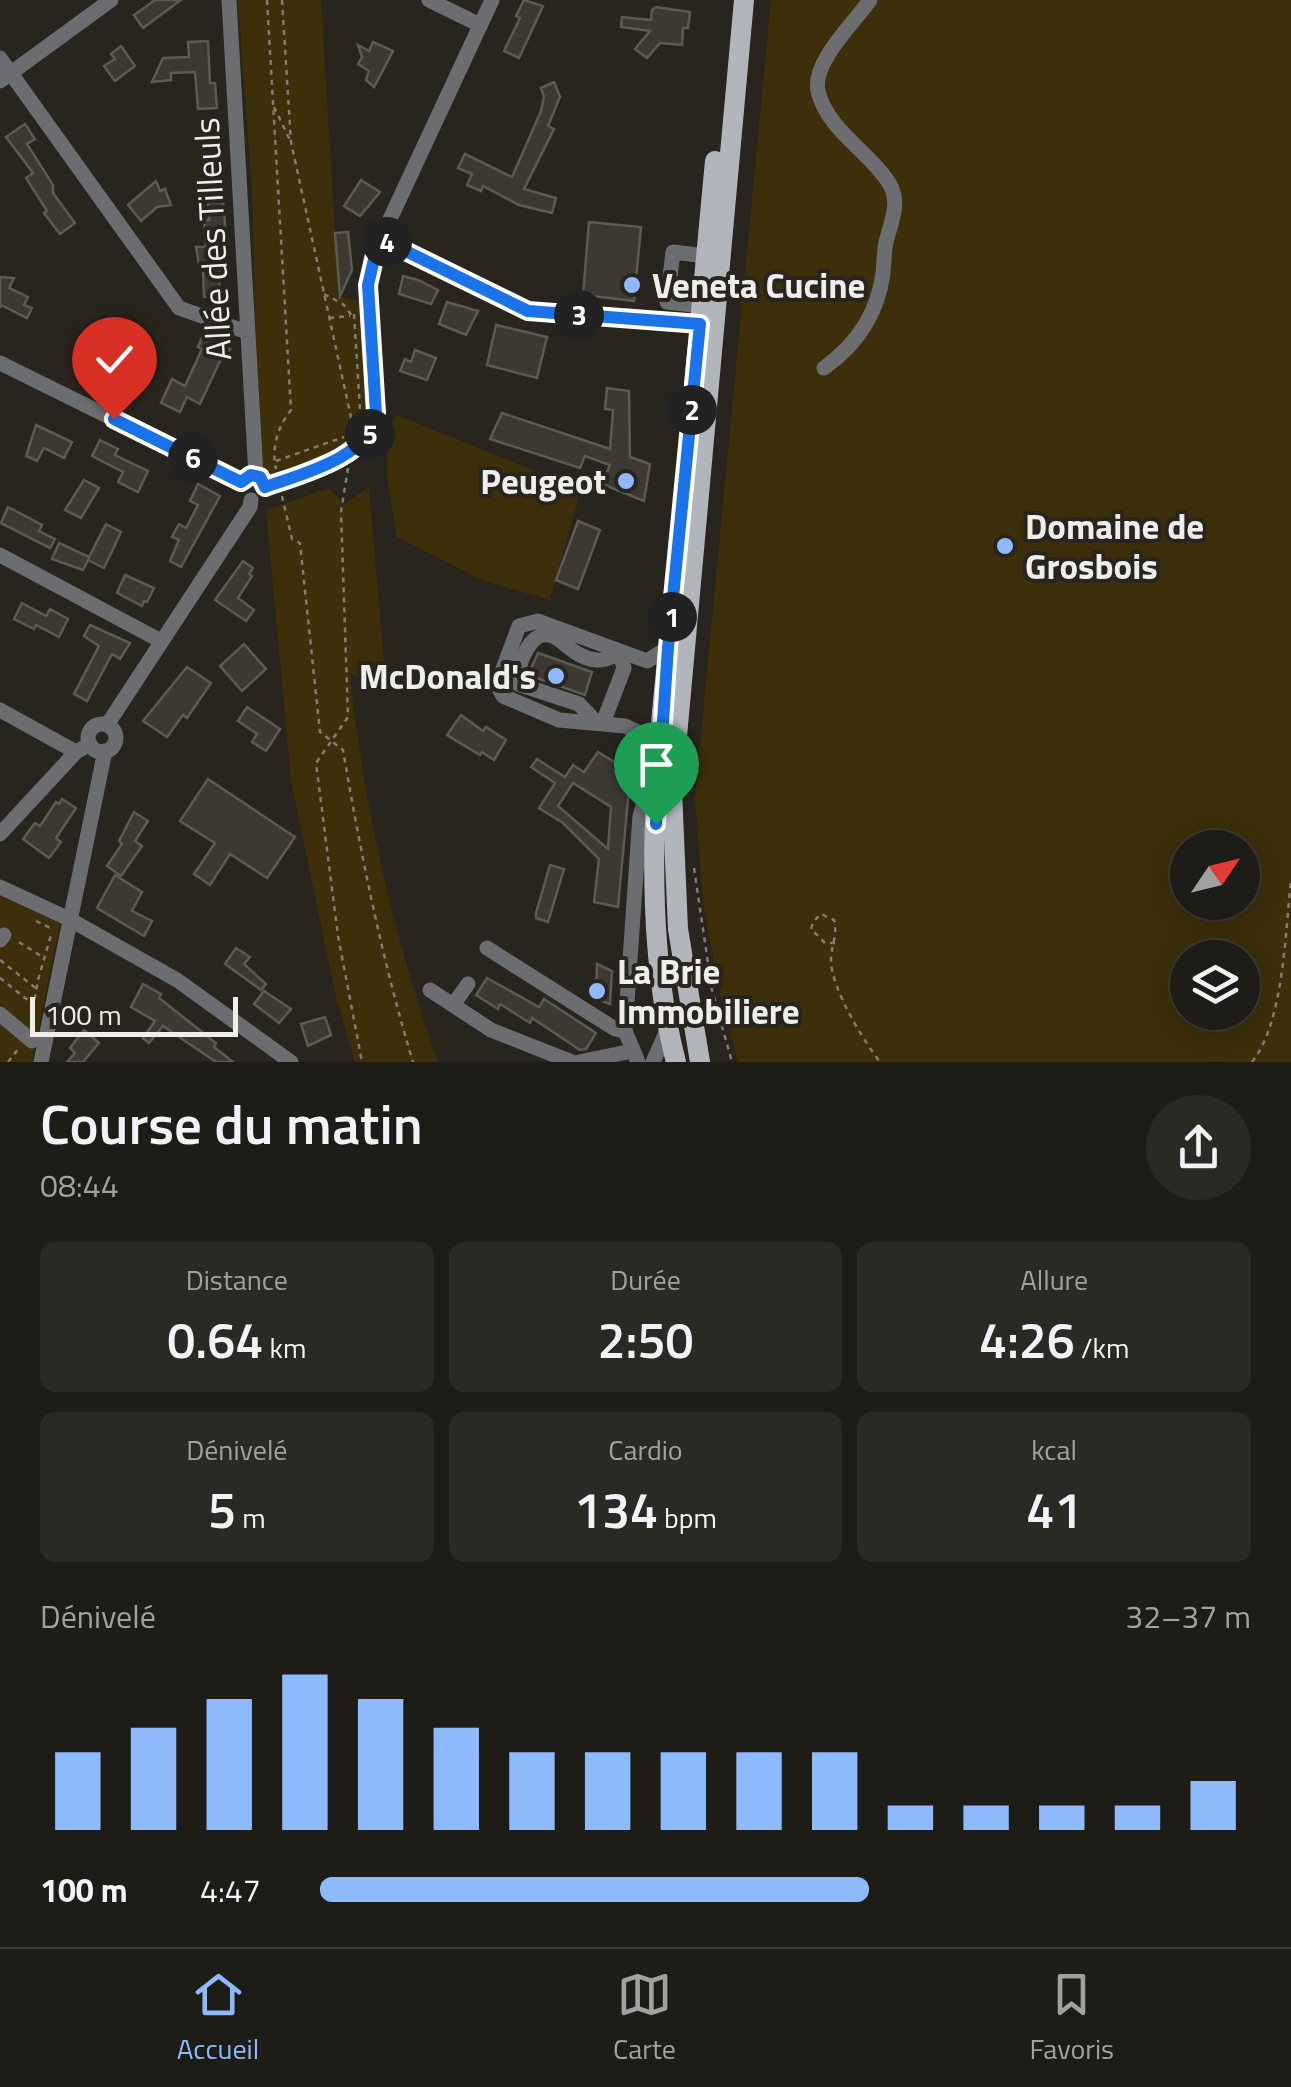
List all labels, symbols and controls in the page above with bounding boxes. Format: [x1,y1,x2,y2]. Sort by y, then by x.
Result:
street label: Allée des Tilleuls [179,116,245,362]
pin: 4 [362,217,412,267]
text: 4 [379,220,395,263]
place label: Veneta Cucine [652,258,865,312]
marker: Veneta Cucine [621,274,643,296]
pin: 3 [554,290,604,340]
text: 3 [571,293,587,336]
pin [72,317,157,420]
icon: check [87,332,142,387]
pin: 2 [667,385,717,435]
text: 2 [684,388,700,431]
pin: 5 [345,409,395,459]
text: 5 [362,412,378,455]
pin: 6 [168,433,218,483]
text: 6 [185,436,201,479]
place label: Peugeot [480,454,606,508]
marker: Peugeot [615,470,637,492]
place label: Domaine de Grosbois [1025,499,1204,593]
marker: Domaine de Grosbois [994,535,1016,557]
pin: 1 [647,592,697,642]
text: 1 [664,595,680,638]
place label: McDonald's [359,649,536,703]
marker: McDonald's [545,665,567,687]
pin [614,722,699,825]
icon: arrive [629,737,684,792]
north arrow [1170,830,1260,920]
map controls [1170,830,1260,1030]
button: layers [1170,940,1260,1030]
place label: La Brie Immobiliere [617,944,800,1038]
marker: La Brie Immobiliere [586,980,608,1002]
scale bar [30,992,238,1036]
text: 100 m [45,993,122,1036]
text: Course du matin [40,1082,423,1165]
button: share [1146,1095,1251,1200]
text: 08:44 [40,1161,119,1209]
text: Distance [186,1258,288,1301]
text: Durée [610,1258,681,1301]
text: Allure [1020,1258,1088,1301]
text: 0.64 [167,1301,263,1377]
text: 2:50 [598,1301,693,1377]
text: 4:26 [979,1301,1075,1377]
text: km [263,1326,306,1369]
text: /km [1075,1326,1129,1369]
text: Dénivelé [186,1428,288,1471]
text: Cardio [608,1428,683,1471]
text: kcal [1031,1428,1077,1471]
text: 5 [208,1471,236,1547]
text: 134 [574,1471,658,1547]
text: 41 [1026,1471,1082,1547]
text: m [236,1496,266,1539]
text: bpm [658,1496,717,1539]
text: Dénivelé [40,1592,156,1640]
text: 32–37 m [1125,1592,1251,1640]
text: 100 m [40,1866,128,1914]
text: 4:47 [200,1866,261,1914]
tab: Accueil [177,1967,259,2070]
tab: Carte [613,1967,676,2070]
tab: Favoris [1030,1967,1114,2070]

